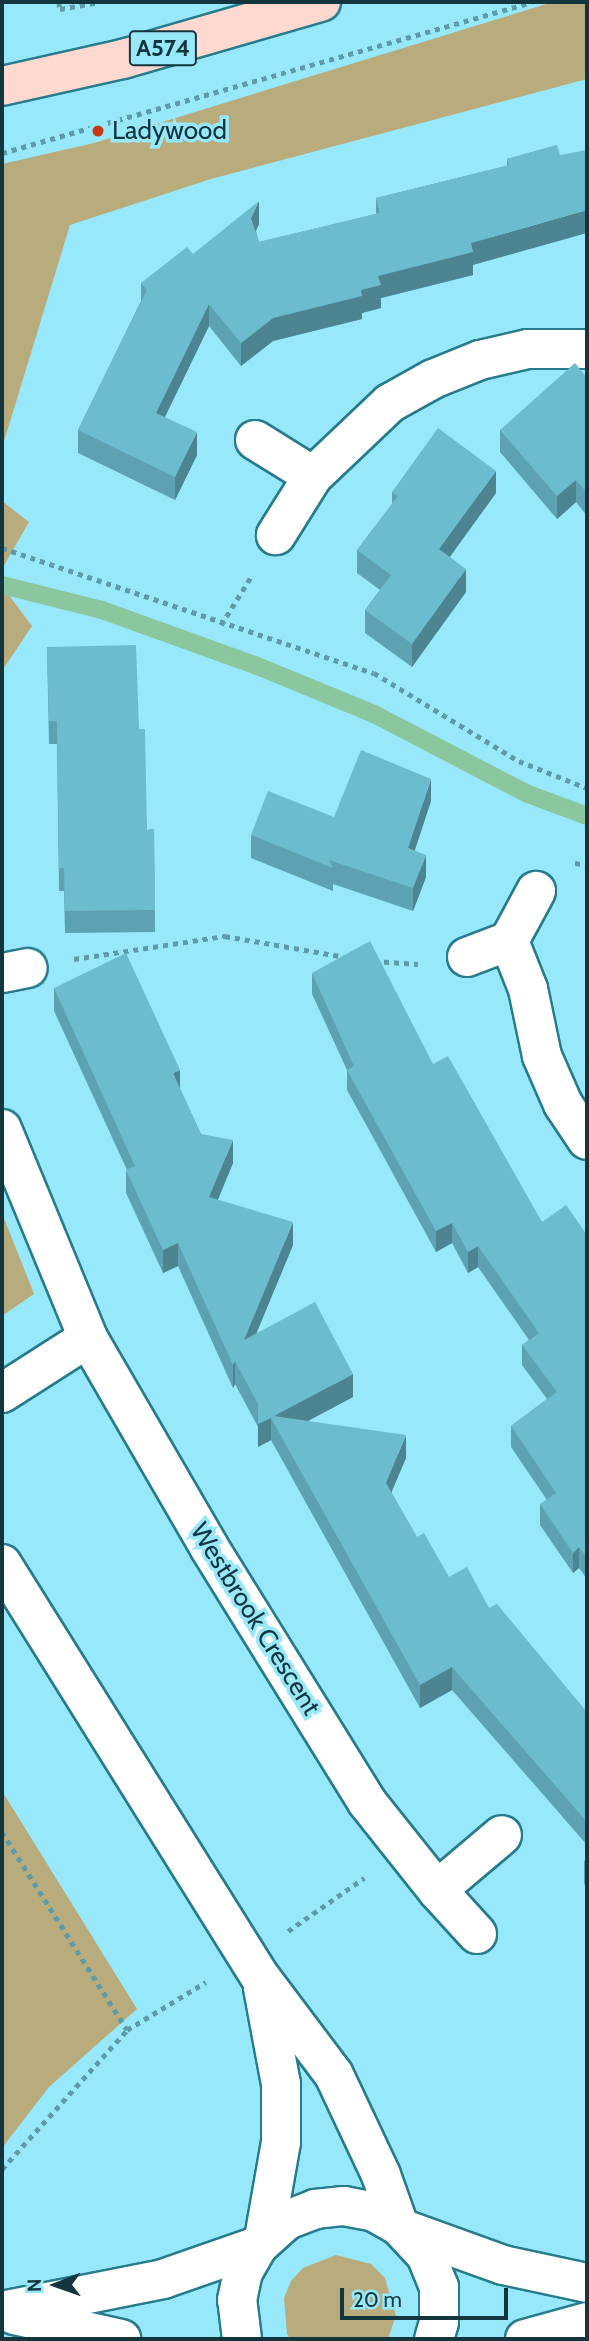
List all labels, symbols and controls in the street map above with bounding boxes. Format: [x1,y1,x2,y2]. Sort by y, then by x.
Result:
road number: A574 [128,28,198,68]
place label: Ladywood [112,115,227,147]
marker: Ladywood [90,123,106,139]
street label: Westbrook Crescent [183,1517,327,1721]
north arrow [21,2250,91,2320]
scale bar [344,2274,512,2318]
text: N [23,2278,46,2292]
text: 20 m [353,2287,402,2312]

